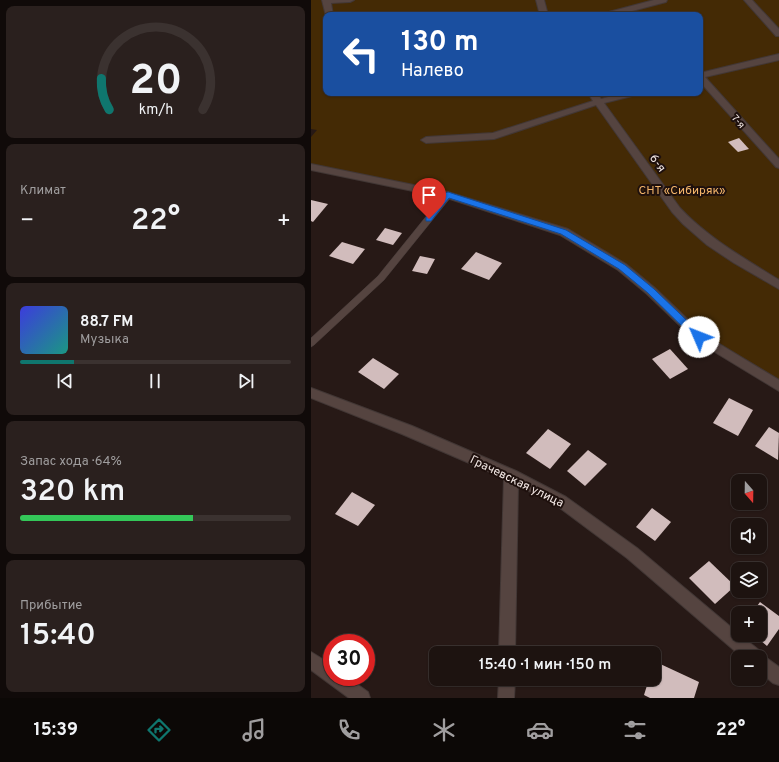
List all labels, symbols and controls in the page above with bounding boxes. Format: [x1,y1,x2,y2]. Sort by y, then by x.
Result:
text: 130 m [401,25,479,61]
icon: left [335,28,387,80]
text: 20 [129,56,182,109]
text: Налево [401,60,464,83]
text: km/h [138,101,173,119]
street label: 7-я [728,112,747,132]
street label: 6-я [645,151,669,176]
pin [412,178,446,219]
text: Климат [20,183,66,199]
park label: СНТ «Сибиряк» [638,183,726,199]
icon: arrive [418,184,440,206]
text: 22° [131,203,180,240]
text: − [20,208,34,235]
text: + [277,208,291,235]
text: 88.7 FM [80,313,133,332]
position arrow [678,316,720,358]
text: Музыка [80,332,129,348]
icon: previous [54,370,76,392]
icon: pause [144,370,166,392]
icon: next [235,370,257,392]
street label: Грачевская улица [467,452,566,512]
text: Запас хода · 64% [20,454,122,470]
text: 320 km [20,474,125,511]
north arrow [731,474,767,510]
map controls [731,474,767,686]
button: sound [731,518,767,554]
button: layers [731,562,767,598]
text: Прибытие [20,598,82,614]
button: + [731,606,767,642]
text: 15:40 [20,618,96,655]
speed limit sign: 30 [323,634,375,686]
button: − [731,650,767,686]
text: 15:40 · 1 мин · 150 m [479,656,611,675]
icon: directions [145,716,173,744]
icon: music [240,716,268,744]
icon: phone [335,716,363,744]
icon: climate [430,716,458,744]
icon: car [526,716,554,744]
icon: filters [621,716,649,744]
text: 15:39 [34,719,78,742]
text: 22° [716,719,745,742]

